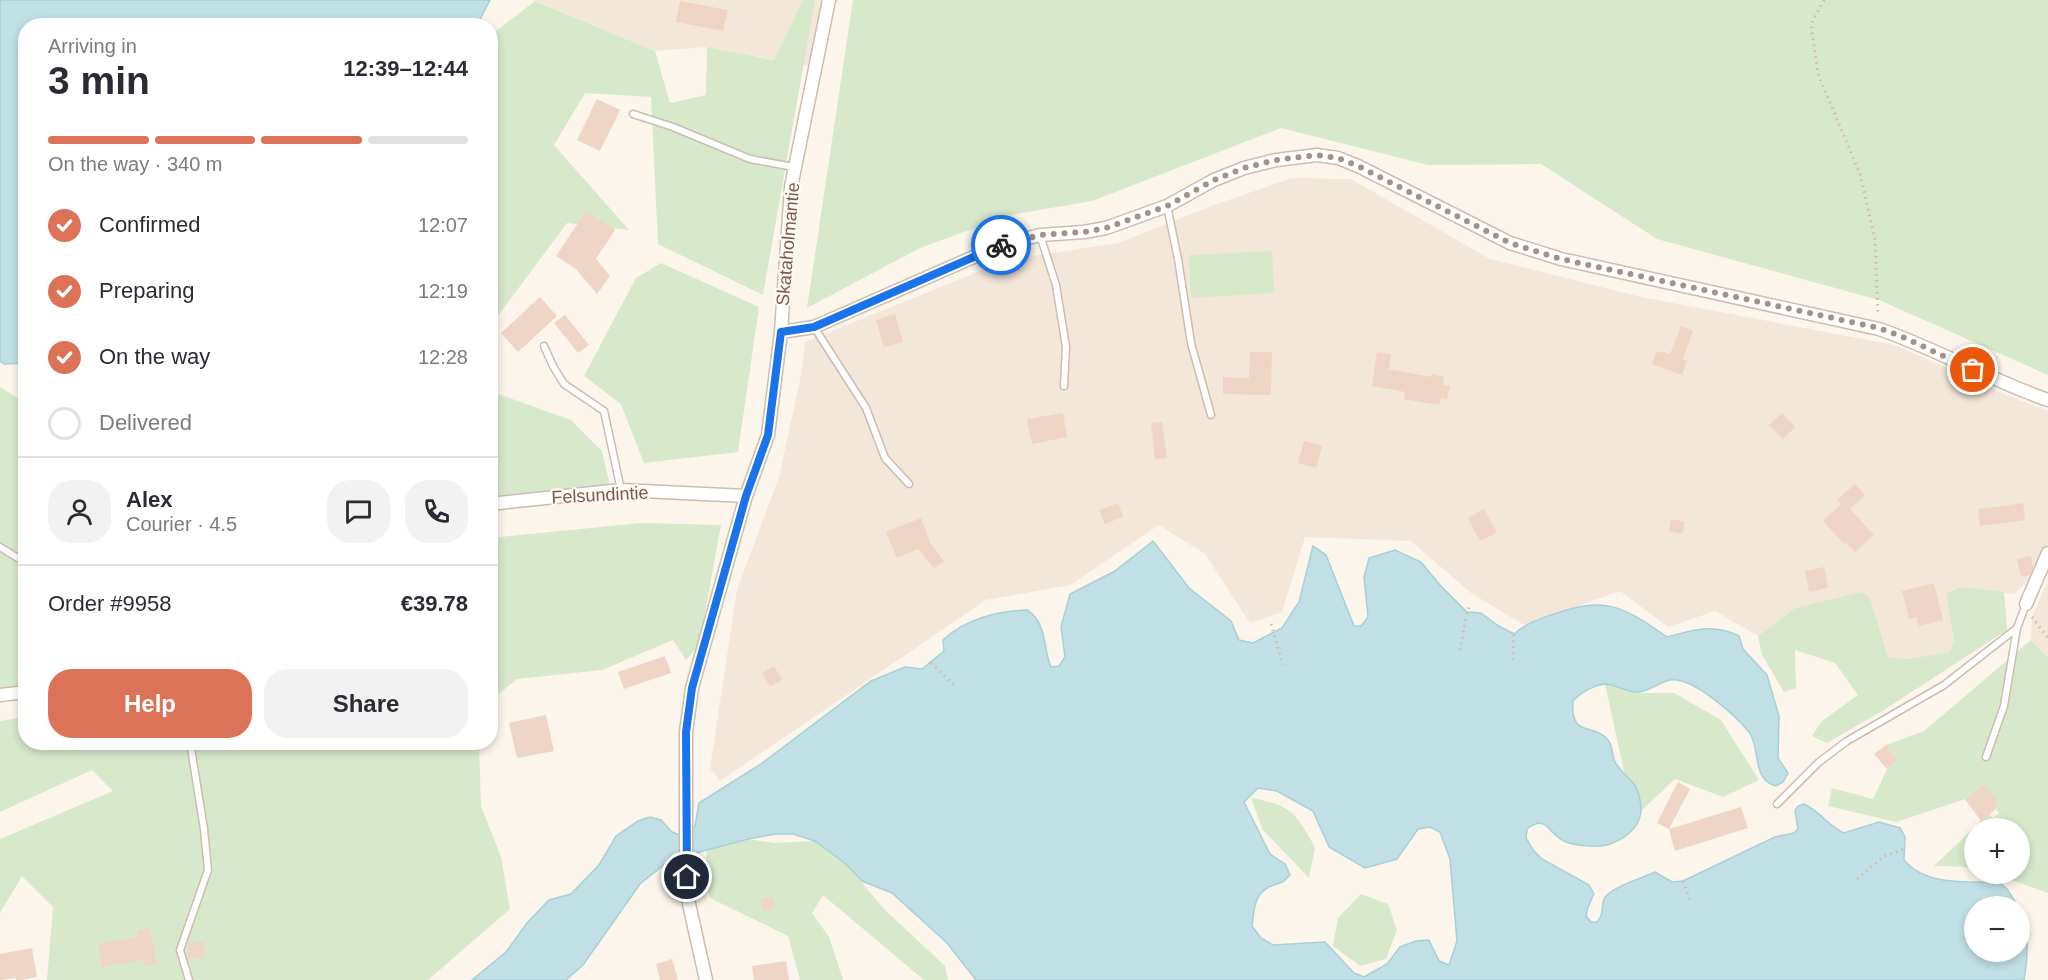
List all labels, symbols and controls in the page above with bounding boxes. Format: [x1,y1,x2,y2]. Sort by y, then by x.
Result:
text: Arriving in [48,35,137,57]
text: 12:39–12:44 [343,56,468,81]
text: 3 min [48,59,150,102]
text: On the way · 340 m [48,153,223,175]
street label: Skataholmantie [773,181,803,307]
icon: check [48,209,81,242]
text: Confirmed [99,212,200,237]
text: 12:07 [418,214,468,236]
courier [971,215,1031,275]
icon: bike [985,229,1018,262]
icon: check [48,275,81,308]
text: Preparing [99,278,194,303]
text: 12:19 [418,280,468,302]
icon: check [48,341,81,374]
text: On the way [99,344,210,369]
pin [1947,344,1998,395]
text: 12:28 [418,346,468,368]
icon: bag [1956,353,1989,386]
text: Delivered [99,410,192,435]
button: person [48,480,111,543]
button: chat [327,480,390,543]
button: phone [405,480,468,543]
street label: Felsundintie [551,482,649,508]
text: Alex [126,487,172,512]
text: Courier · 4.5 [126,513,237,535]
text: Order #9958 [48,591,172,616]
text: €39.78 [401,591,468,616]
button: Help [48,669,252,738]
button: Share [264,669,468,738]
map controls [1964,818,2030,962]
button: + [1964,818,2030,884]
pin [661,851,712,902]
icon: home [670,860,703,893]
button: − [1964,896,2030,962]

